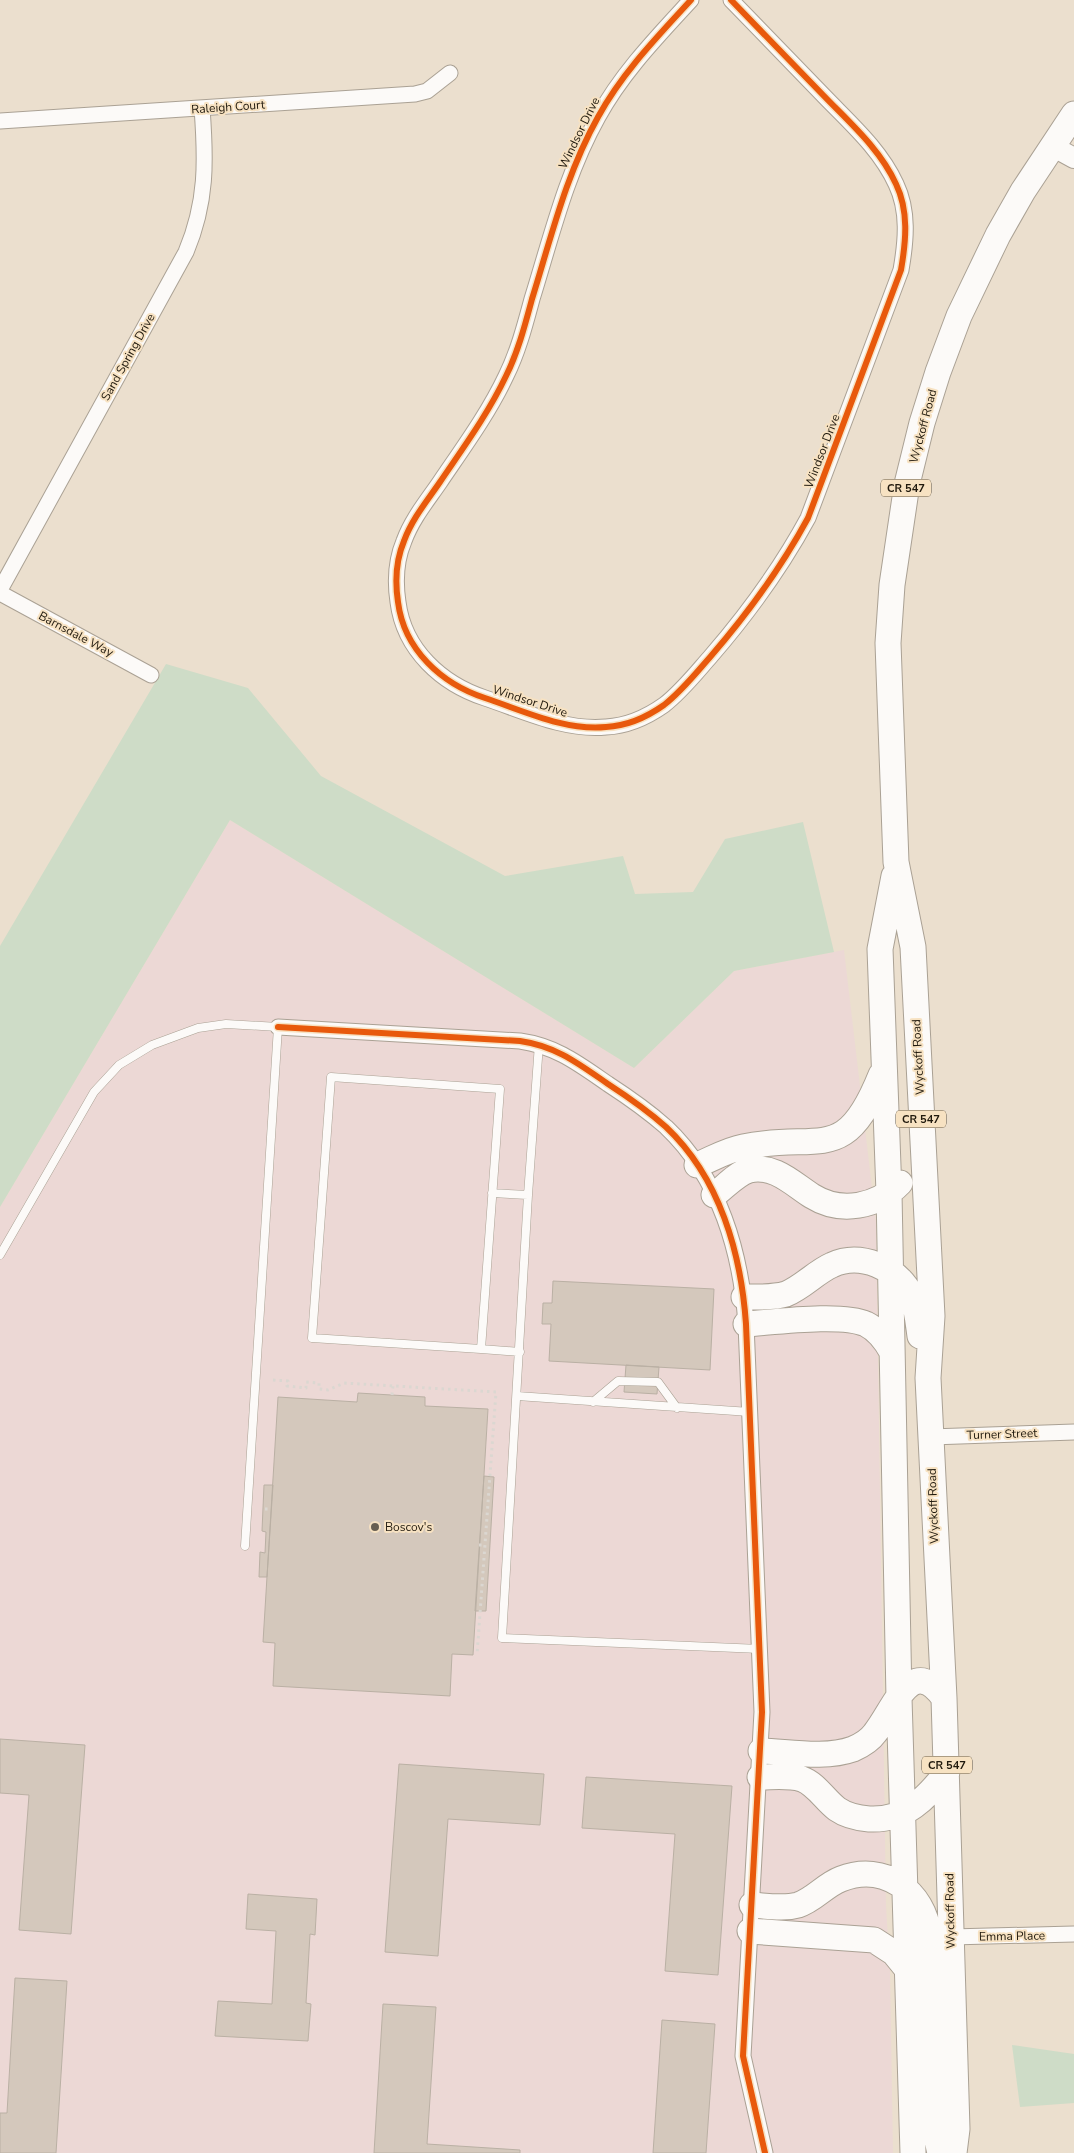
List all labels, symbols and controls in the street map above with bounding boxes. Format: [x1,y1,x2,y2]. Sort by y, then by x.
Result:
street label: Windsor Drive [555,94,603,172]
street label: Raleigh Court [191,96,266,118]
street label: Sand Spring Drive [97,310,159,404]
street label: Wyckoff Road [905,387,941,465]
street label: Windsor Drive [801,412,843,490]
road number: CR 547 [881,479,931,496]
street label: Barnsdale Way [36,608,117,661]
street label: Windsor Drive [490,681,570,721]
street label: Wyckoff Road [908,1019,928,1095]
road number: CR 547 [896,1110,946,1128]
street label: Turner Street [966,1425,1038,1443]
street label: Wyckoff Road [924,1468,942,1544]
place label: Boscov's [385,1519,432,1535]
marker: Boscov's [369,1521,381,1533]
road number: CR 547 [922,1756,972,1774]
street label: Wyckoff Road [941,1873,959,1949]
street label: Emma Place [979,1927,1045,1945]

